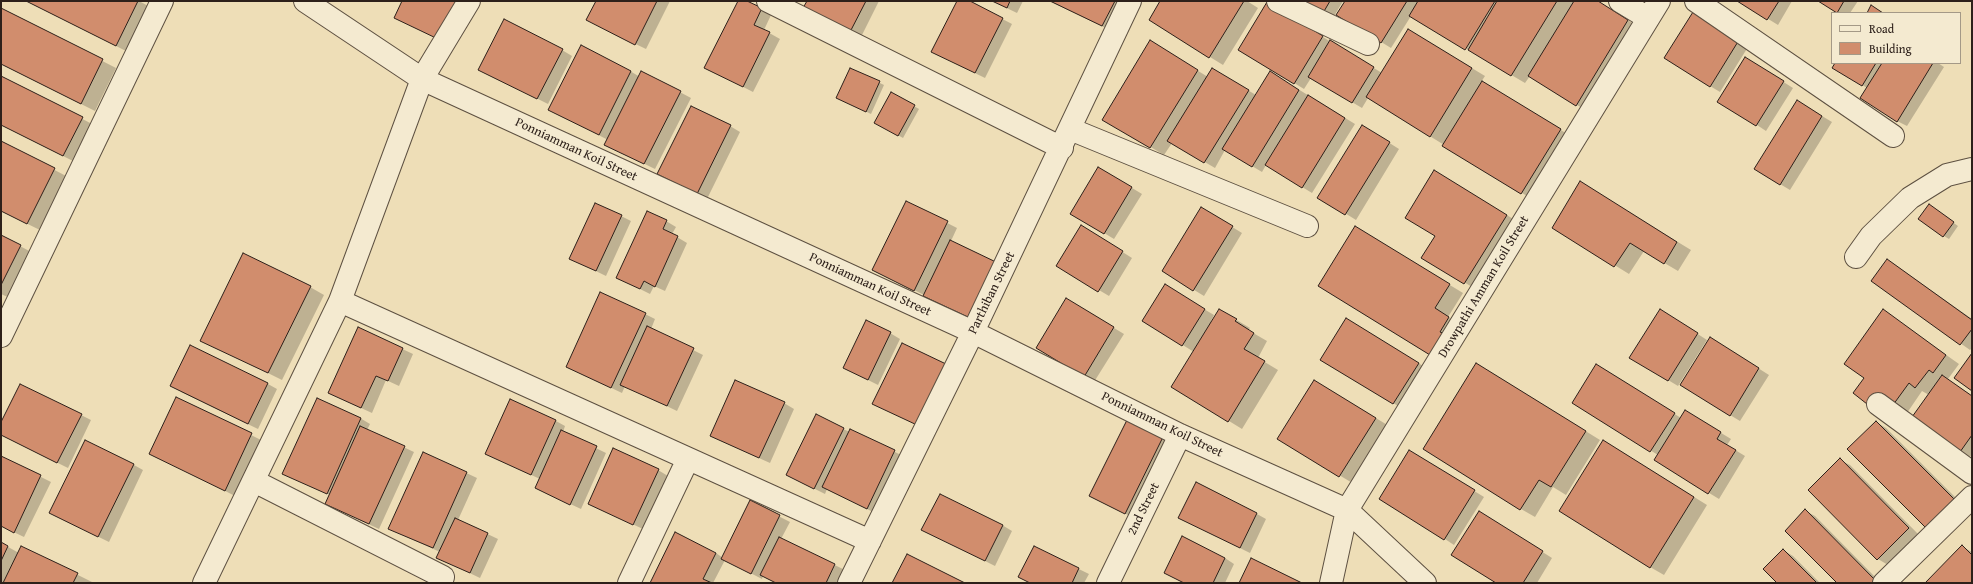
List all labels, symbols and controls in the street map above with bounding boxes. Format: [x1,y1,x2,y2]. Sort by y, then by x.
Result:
legend [1831,12,1961,64]
text: Road [1869,20,1894,37]
text: Building [1869,40,1912,57]
street label: Ponniamman Koil Street [512,115,640,185]
street label: Drowpathi Amman Koil Street [1435,213,1533,361]
street label: Parthiban Street [965,249,1019,337]
street label: Ponniamman Koil Street [806,250,934,320]
street label: Ponniamman Koil Street [1099,389,1225,461]
street label: 2nd Street [1125,480,1163,538]

